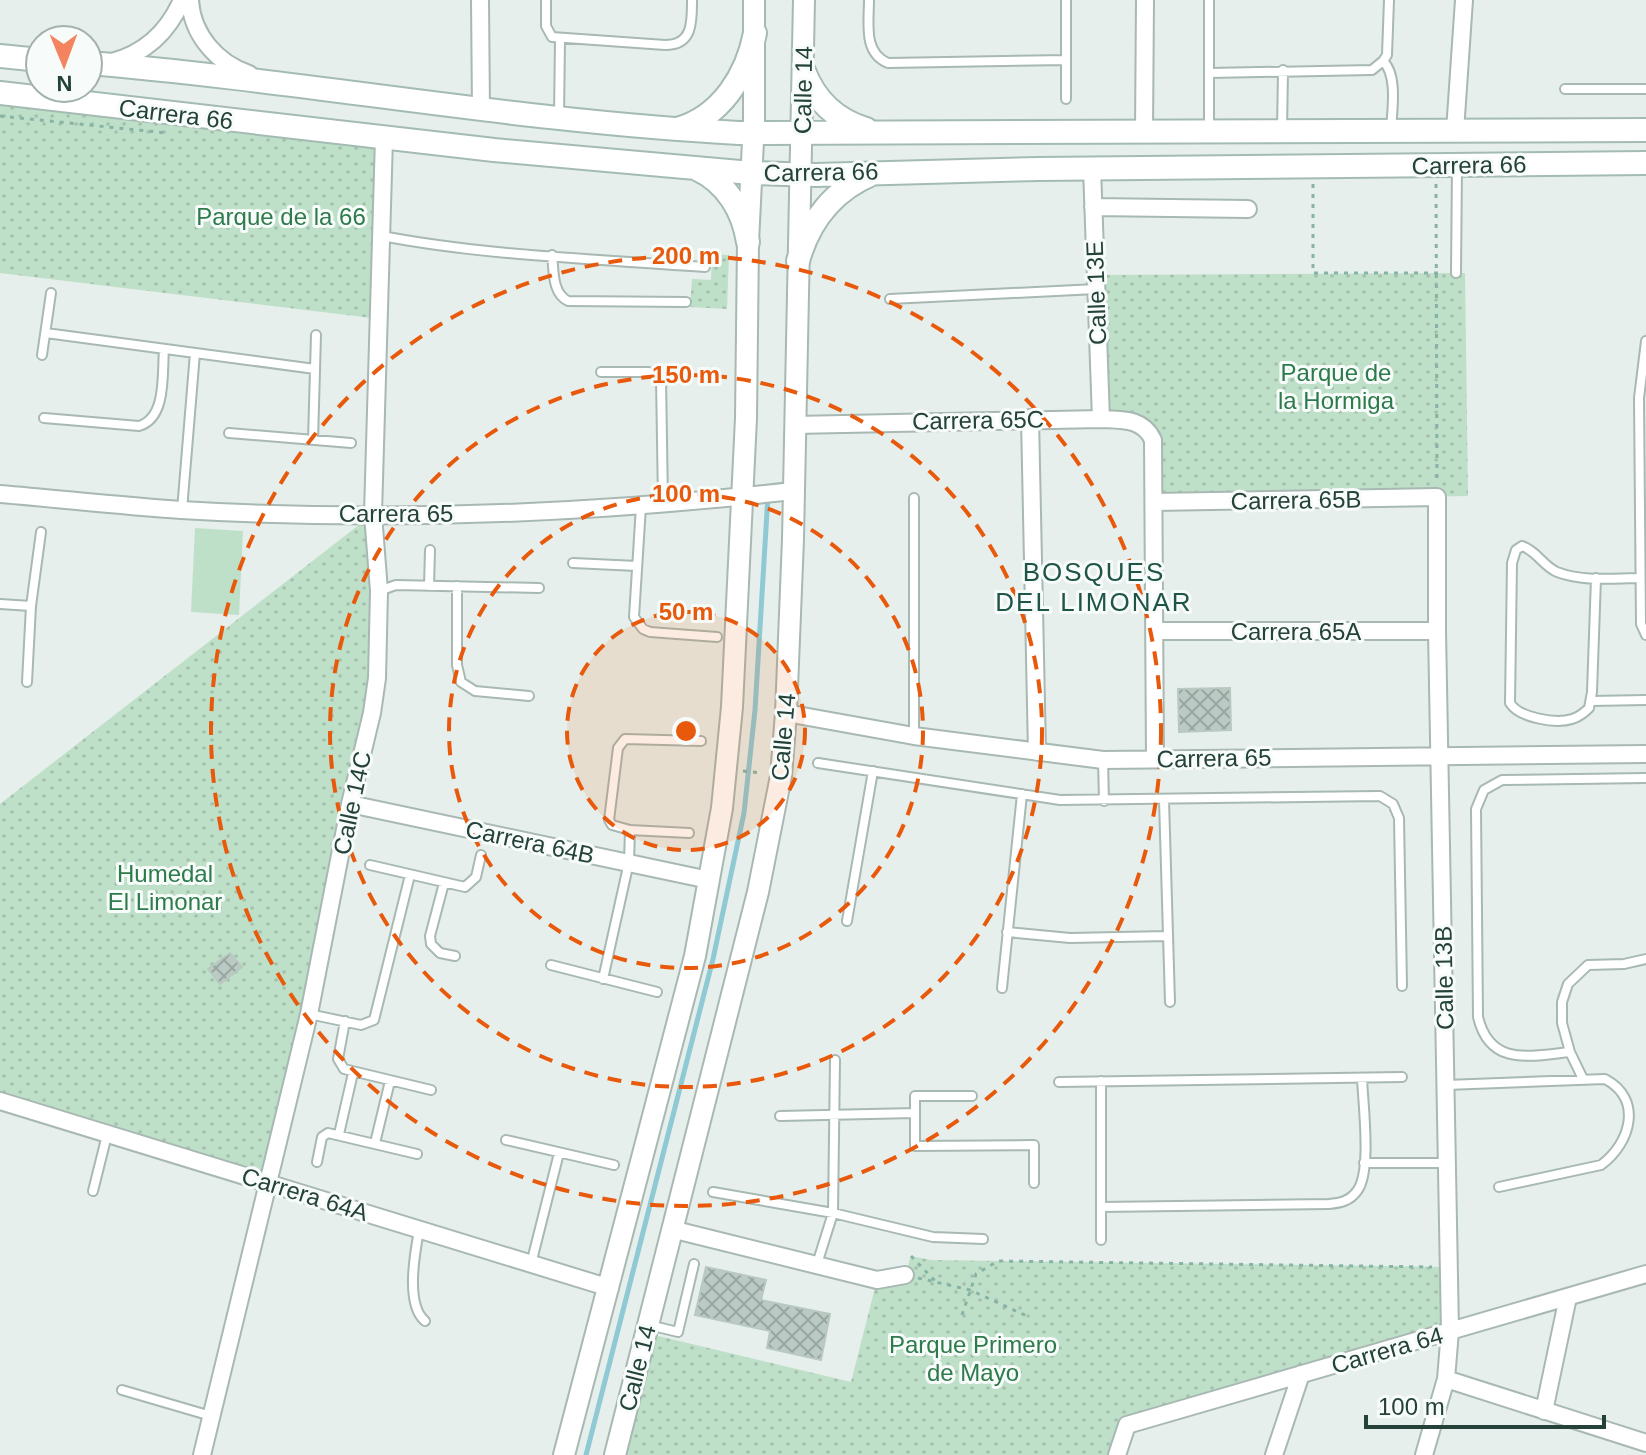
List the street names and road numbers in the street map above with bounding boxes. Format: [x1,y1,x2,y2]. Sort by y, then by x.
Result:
street label: Calle 14 [789,46,817,134]
street label: Carrera 66 [117,94,235,134]
street label: Carrera 66 [1411,151,1527,179]
street label: Carrera 66 [763,158,879,186]
street label: Calle 13E [1081,241,1111,345]
street label: Carrera 65C [912,405,1044,435]
street label: Carrera 65B [1230,485,1362,515]
street label: Carrera 65 [339,500,453,527]
street label: Carrera 65A [1231,618,1361,645]
street label: Calle 14 [766,692,800,782]
street label: Carrera 65 [1156,744,1272,772]
street label: Calle 14C [328,749,376,857]
street label: Carrera 64B [463,815,597,869]
street label: Calle 13B [1430,926,1458,1030]
street label: Carrera 64A [239,1162,371,1226]
street label: Carrera 64 [1328,1321,1446,1379]
street label: Calle 14 [613,1322,661,1414]

